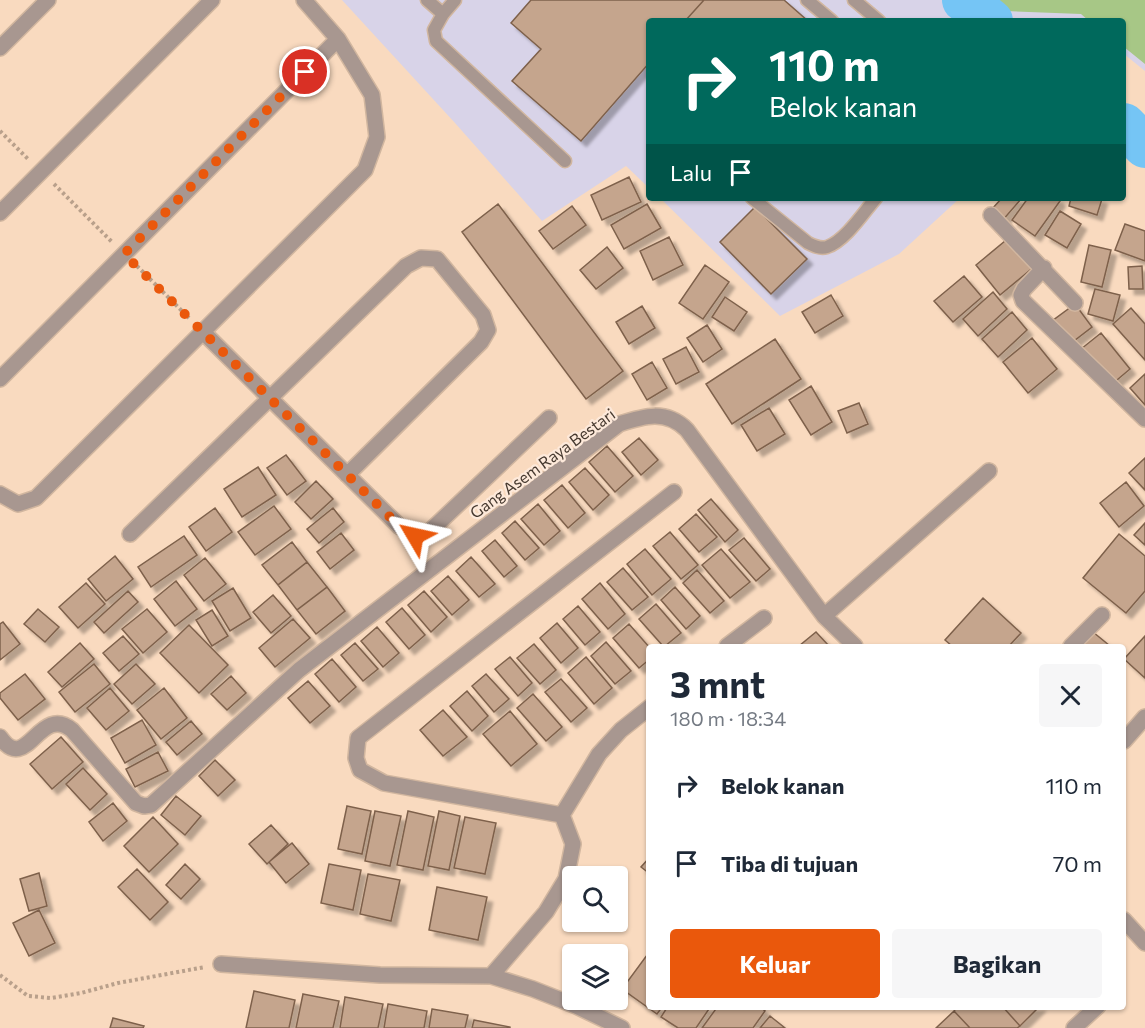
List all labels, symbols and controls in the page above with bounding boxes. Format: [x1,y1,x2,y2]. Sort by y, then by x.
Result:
text: 110 m [769,38,880,90]
icon: right [670,42,748,120]
pin [279,46,330,97]
icon: arrive [288,55,321,88]
text: Belok kanan [769,90,917,123]
icon: arrive [724,156,757,189]
text: Lalu [670,159,712,186]
street label: Gang Asem Raya Bestari [466,404,618,522]
position arrow [383,504,447,568]
text: 3 mnt [670,661,765,705]
button: close [1039,664,1102,727]
text: 180 m · 18:34 [670,706,786,730]
icon: right [670,769,703,802]
text: Belok kanan [721,772,844,799]
text: 110 m [1045,772,1102,799]
icon: arrive [670,847,703,880]
text: Tiba di tujuan [721,850,858,877]
text: 70 m [1053,850,1102,877]
map controls [562,866,628,1010]
button: search [562,866,628,932]
button: Keluar [670,929,880,998]
button: Bagikan [892,929,1102,998]
button: layers [562,944,628,1010]

